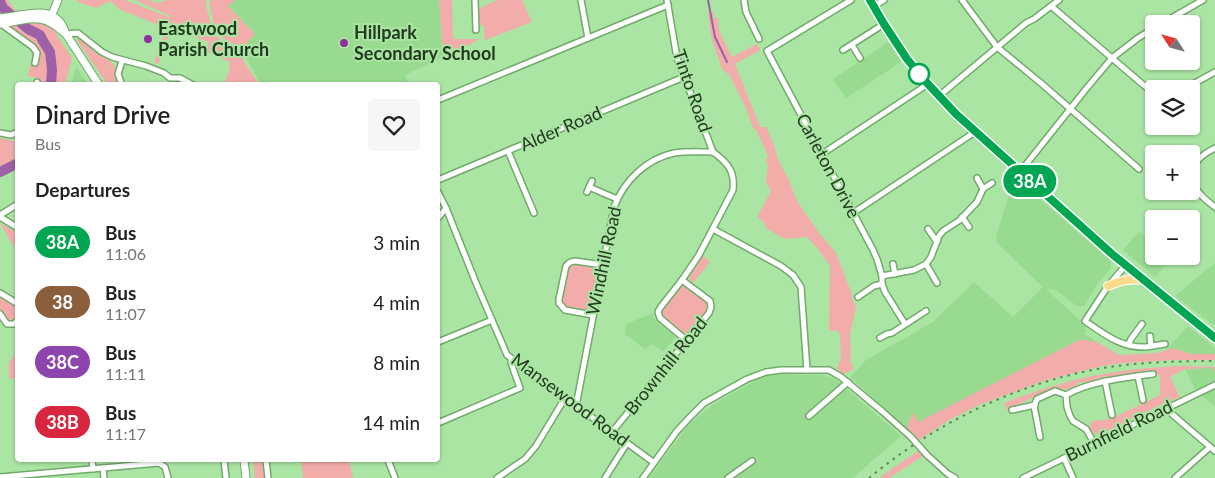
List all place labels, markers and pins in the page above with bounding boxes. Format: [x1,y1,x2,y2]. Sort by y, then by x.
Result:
place label: Eastwood Parish Church [158,17,269,60]
place label: Hillpark Secondary School [354,21,496,64]
marker: Eastwood Parish Church [142,33,154,45]
marker: Hillpark Secondary School [338,37,350,49]
unlabelled marker [908,63,930,85]

